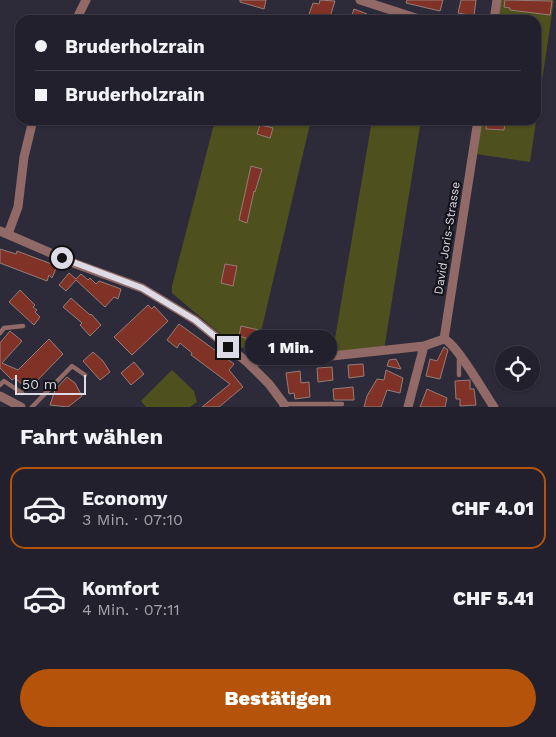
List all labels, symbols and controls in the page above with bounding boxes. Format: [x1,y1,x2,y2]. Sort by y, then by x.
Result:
text: Bruderholzrain [65,35,205,58]
text: Bruderholzrain [65,83,205,106]
street label: David Joris-Strasse [431,181,463,295]
route start [51,247,73,269]
callout: 1 Min. [246,330,338,364]
route end [217,336,239,358]
text: 1 Min. [268,338,314,357]
map controls [495,346,540,391]
button: locate [495,346,540,391]
scale bar [15,372,86,395]
text: 50 m [22,376,57,392]
text: Fahrt wählen [20,424,163,449]
icon: car [22,486,67,531]
text: Economy [82,487,167,510]
text: CHF 4.01 [451,497,534,520]
text: 3 Min. · 07:10 [82,510,183,529]
icon: car [22,576,67,621]
text: Komfort [82,577,159,600]
text: CHF 5.41 [453,587,534,610]
text: 4 Min. · 07:11 [82,600,180,619]
button: Bestätigen [20,669,536,727]

